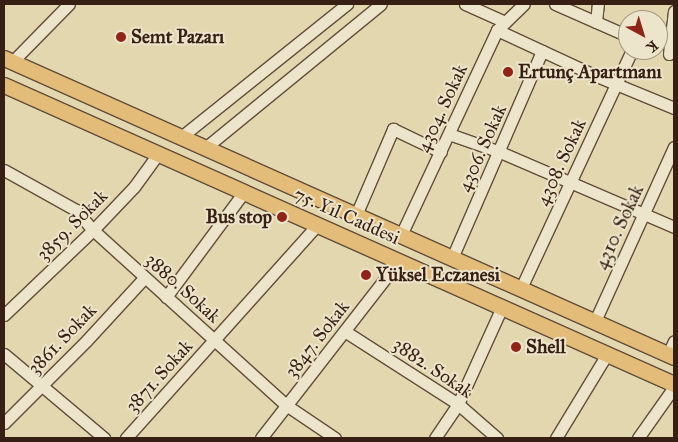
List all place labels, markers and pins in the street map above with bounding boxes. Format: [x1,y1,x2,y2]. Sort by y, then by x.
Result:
place label: Semt Pazarı [131,26,224,48]
marker: Semt Pazarı [115,31,127,43]
place label: Ertunç Apartmanı [518,61,662,83]
marker: Ertunç Apartmanı [502,66,514,78]
place label: Bus stop [205,206,272,228]
marker: Bus stop [276,211,288,223]
place label: Yüksel Eczanesi [376,264,500,286]
marker: Yüksel Eczanesi [360,269,372,281]
place label: Shell [526,336,566,358]
marker: Shell [510,341,522,353]

